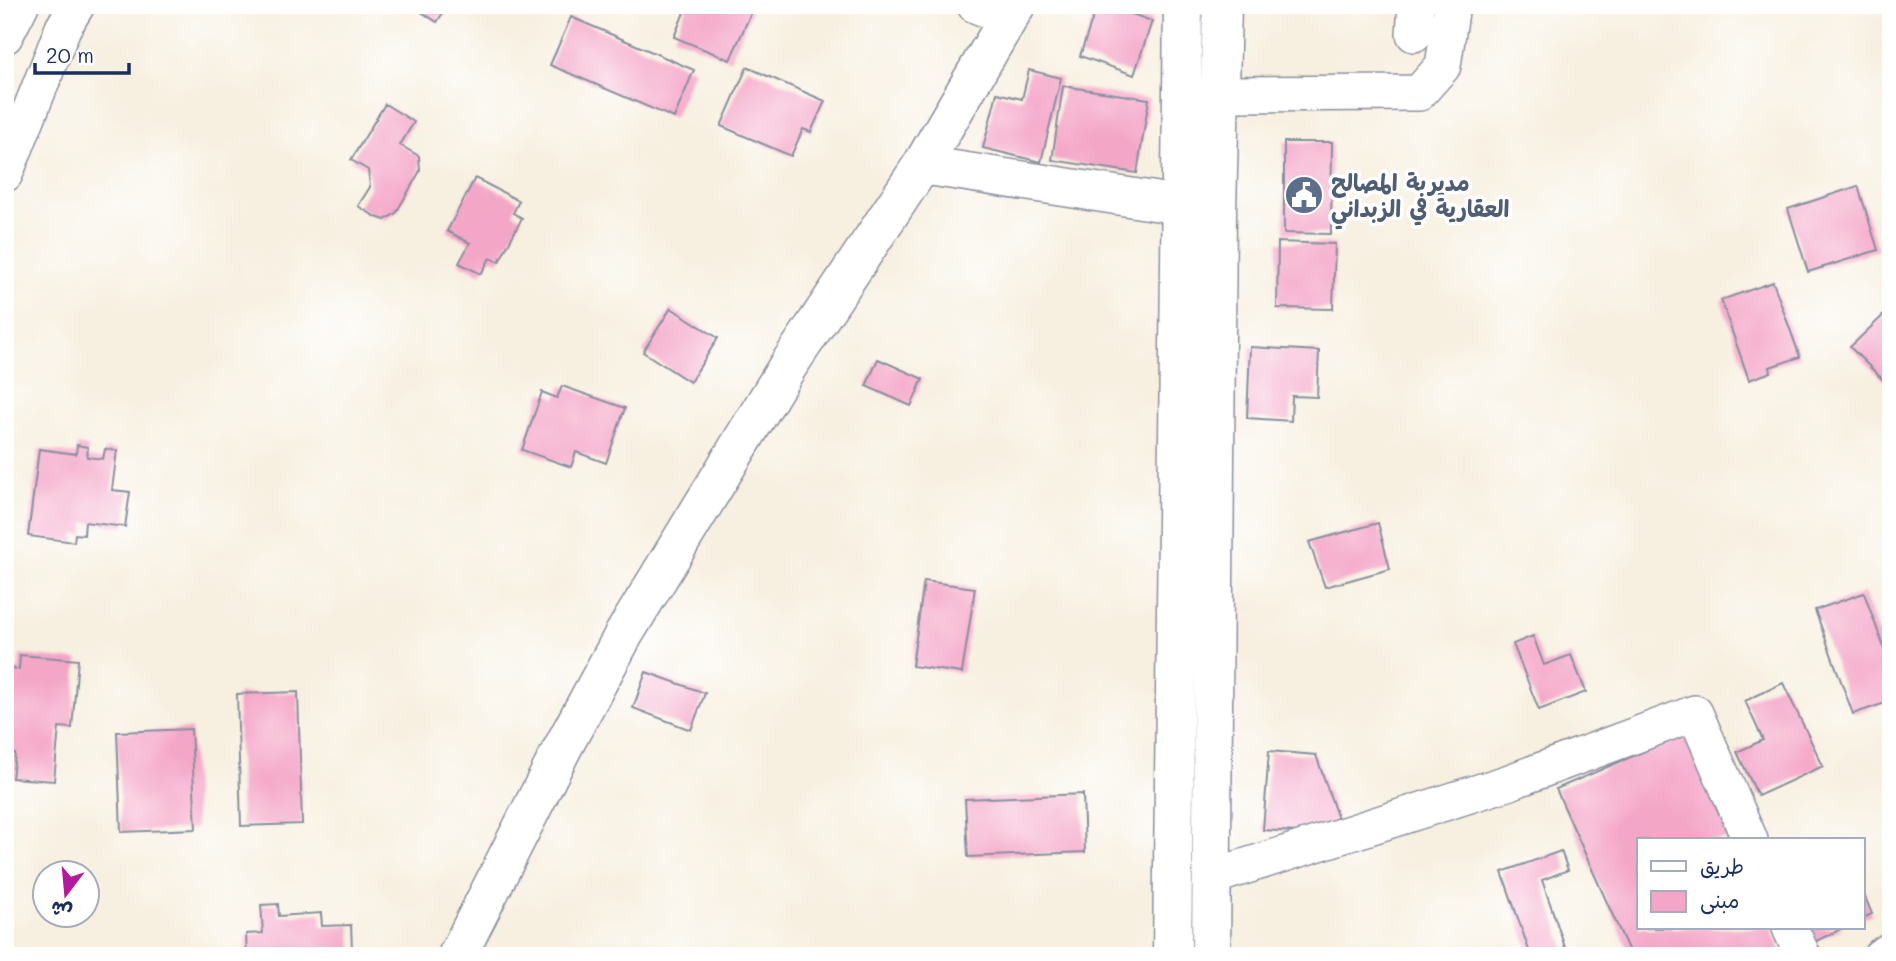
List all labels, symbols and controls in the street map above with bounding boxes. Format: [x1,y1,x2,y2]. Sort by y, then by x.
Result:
scale bar [35,32,130,76]
text: 20 m [46,41,94,68]
place label: مديرية المصالح العقارية في الزبداني [1331,167,1509,230]
public building icon: مديرية المصالح العقارية في الزبداني [1283,174,1325,216]
legend [1637,838,1864,930]
text: طريق [1700,852,1744,879]
north arrow [32,860,102,930]
text: مبنى [1700,886,1739,915]
text: ش [48,896,75,926]

